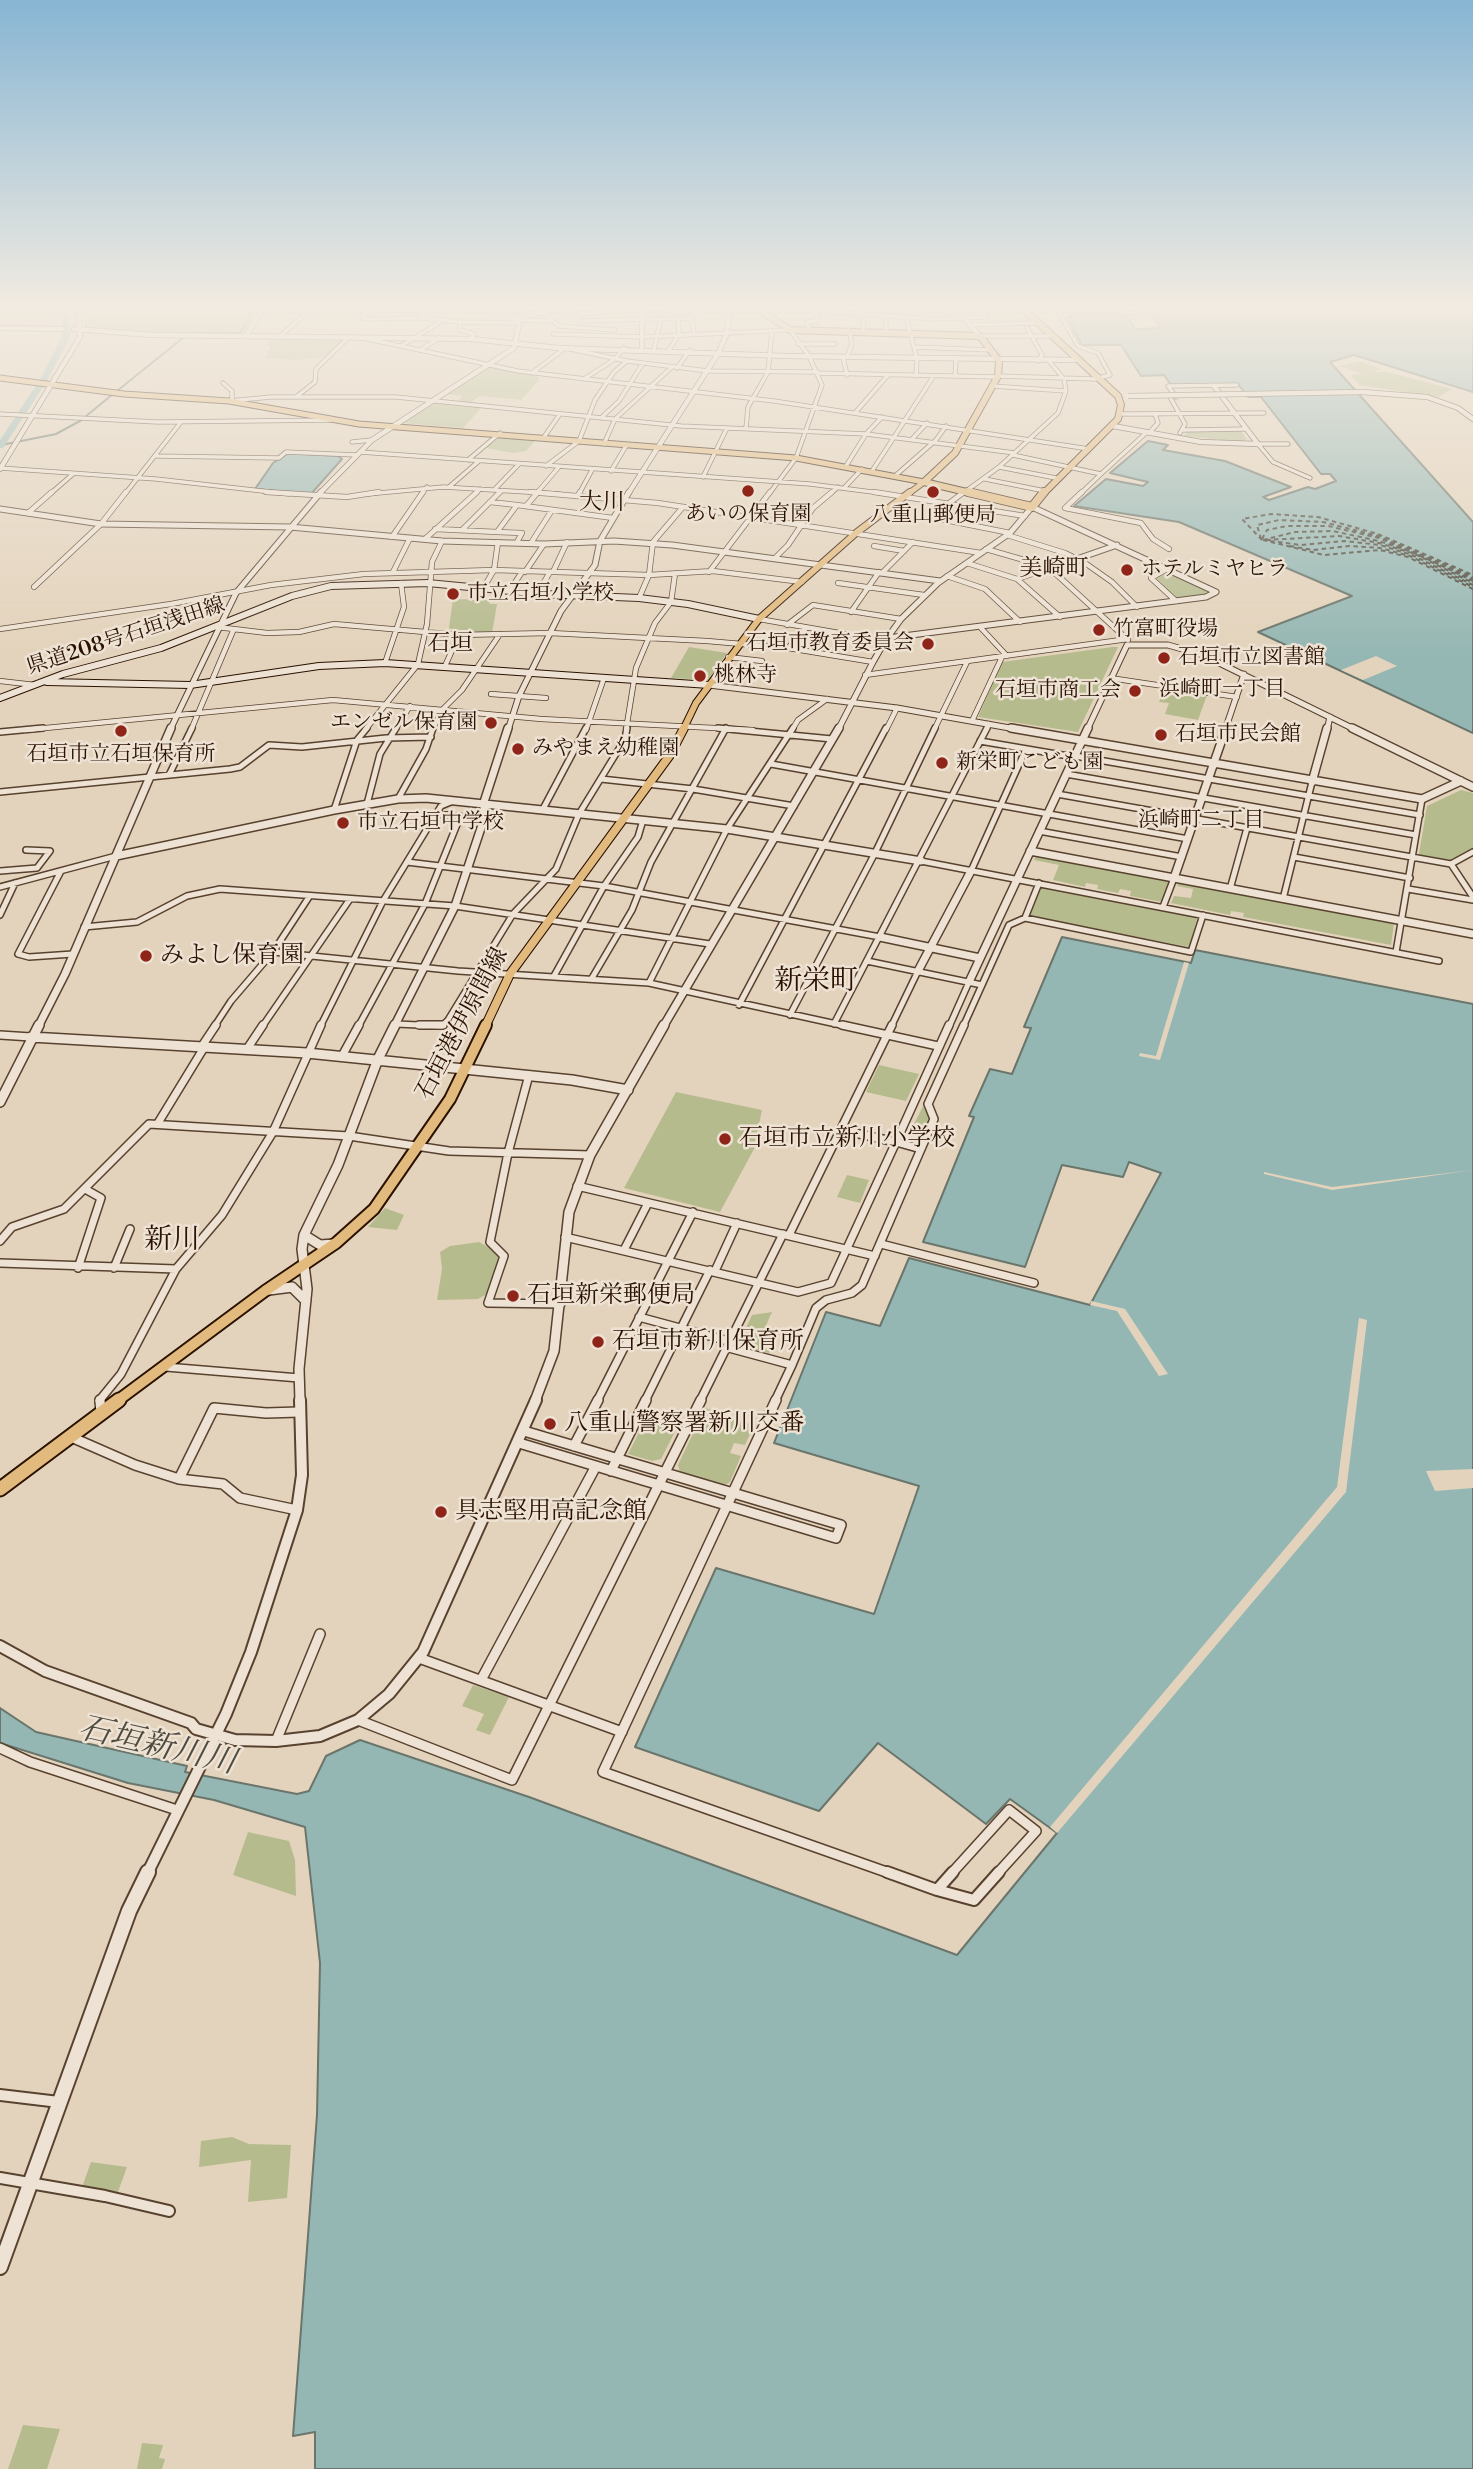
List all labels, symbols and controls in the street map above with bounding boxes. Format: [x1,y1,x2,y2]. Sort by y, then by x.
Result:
marker: あいの保育園 [740,483,756,499]
marker: 八重山郵便局 [925,484,941,500]
district label: 大川 [579,489,625,517]
place label: あいの保育園 [685,502,811,528]
place label: 八重山郵便局 [870,503,996,529]
district label: 美崎町 [1020,555,1088,583]
place label: ホテルミヤヒラ [1141,557,1288,583]
marker: ホテルミヤヒラ [1119,562,1135,578]
place label: 市立石垣小学校 [467,581,614,607]
marker: 市立石垣小学校 [445,586,461,602]
street label: 県道208号石垣浅田線 [24,593,228,681]
place label: 竹富町役場 [1113,617,1218,643]
marker: 竹富町役場 [1091,622,1107,638]
district label: 石垣 [427,630,473,658]
place label: 石垣市教育委員会 [746,631,914,657]
marker: 石垣市教育委員会 [920,636,936,652]
place label: 石垣市立図書館 [1178,645,1325,671]
marker: 石垣市立図書館 [1156,650,1172,666]
place label: 桃林寺 [714,663,777,689]
marker: 桃林寺 [692,668,708,684]
district label: 浜崎町一丁目 [1159,677,1285,703]
place label: 石垣市商工会 [995,678,1121,704]
marker: 石垣市商工会 [1127,683,1143,699]
place label: エンゼル保育園 [330,710,477,736]
marker: エンゼル保育園 [483,715,499,731]
place label: 石垣市民会館 [1175,722,1301,748]
marker: 石垣市立石垣保育所 [113,723,129,739]
marker: 石垣市民会館 [1153,727,1169,743]
place label: みやまえ幼稚園 [532,736,679,762]
marker: みやまえ幼稚園 [510,741,526,757]
place label: 石垣市立石垣保育所 [27,742,215,768]
place label: 新栄町こども園 [956,750,1103,776]
marker: 新栄町こども園 [934,755,950,771]
district label: 浜崎町二丁目 [1138,808,1264,834]
place label: 市立石垣中学校 [357,810,504,836]
marker: 市立石垣中学校 [335,815,351,831]
place label: みよし保育園 [160,942,304,970]
street label: 石垣港伊原間線 [411,943,515,1105]
marker: みよし保育園 [138,948,154,964]
district label: 新栄町 [774,965,858,999]
place label: 石垣市立新川小学校 [739,1125,955,1153]
marker: 石垣市立新川小学校 [717,1131,733,1147]
district label: 新川 [144,1224,200,1258]
place label: 石垣新栄郵便局 [527,1282,695,1310]
marker: 石垣新栄郵便局 [505,1288,521,1304]
place label: 石垣市新川保育所 [612,1328,804,1356]
marker: 石垣市新川保育所 [590,1334,606,1350]
place label: 八重山警察署新川交番 [564,1410,804,1438]
marker: 八重山警察署新川交番 [542,1416,558,1432]
place label: 具志堅用高記念館 [455,1498,647,1526]
marker: 具志堅用高記念館 [433,1504,449,1520]
water label: 石垣新川川 [75,1710,239,1784]

